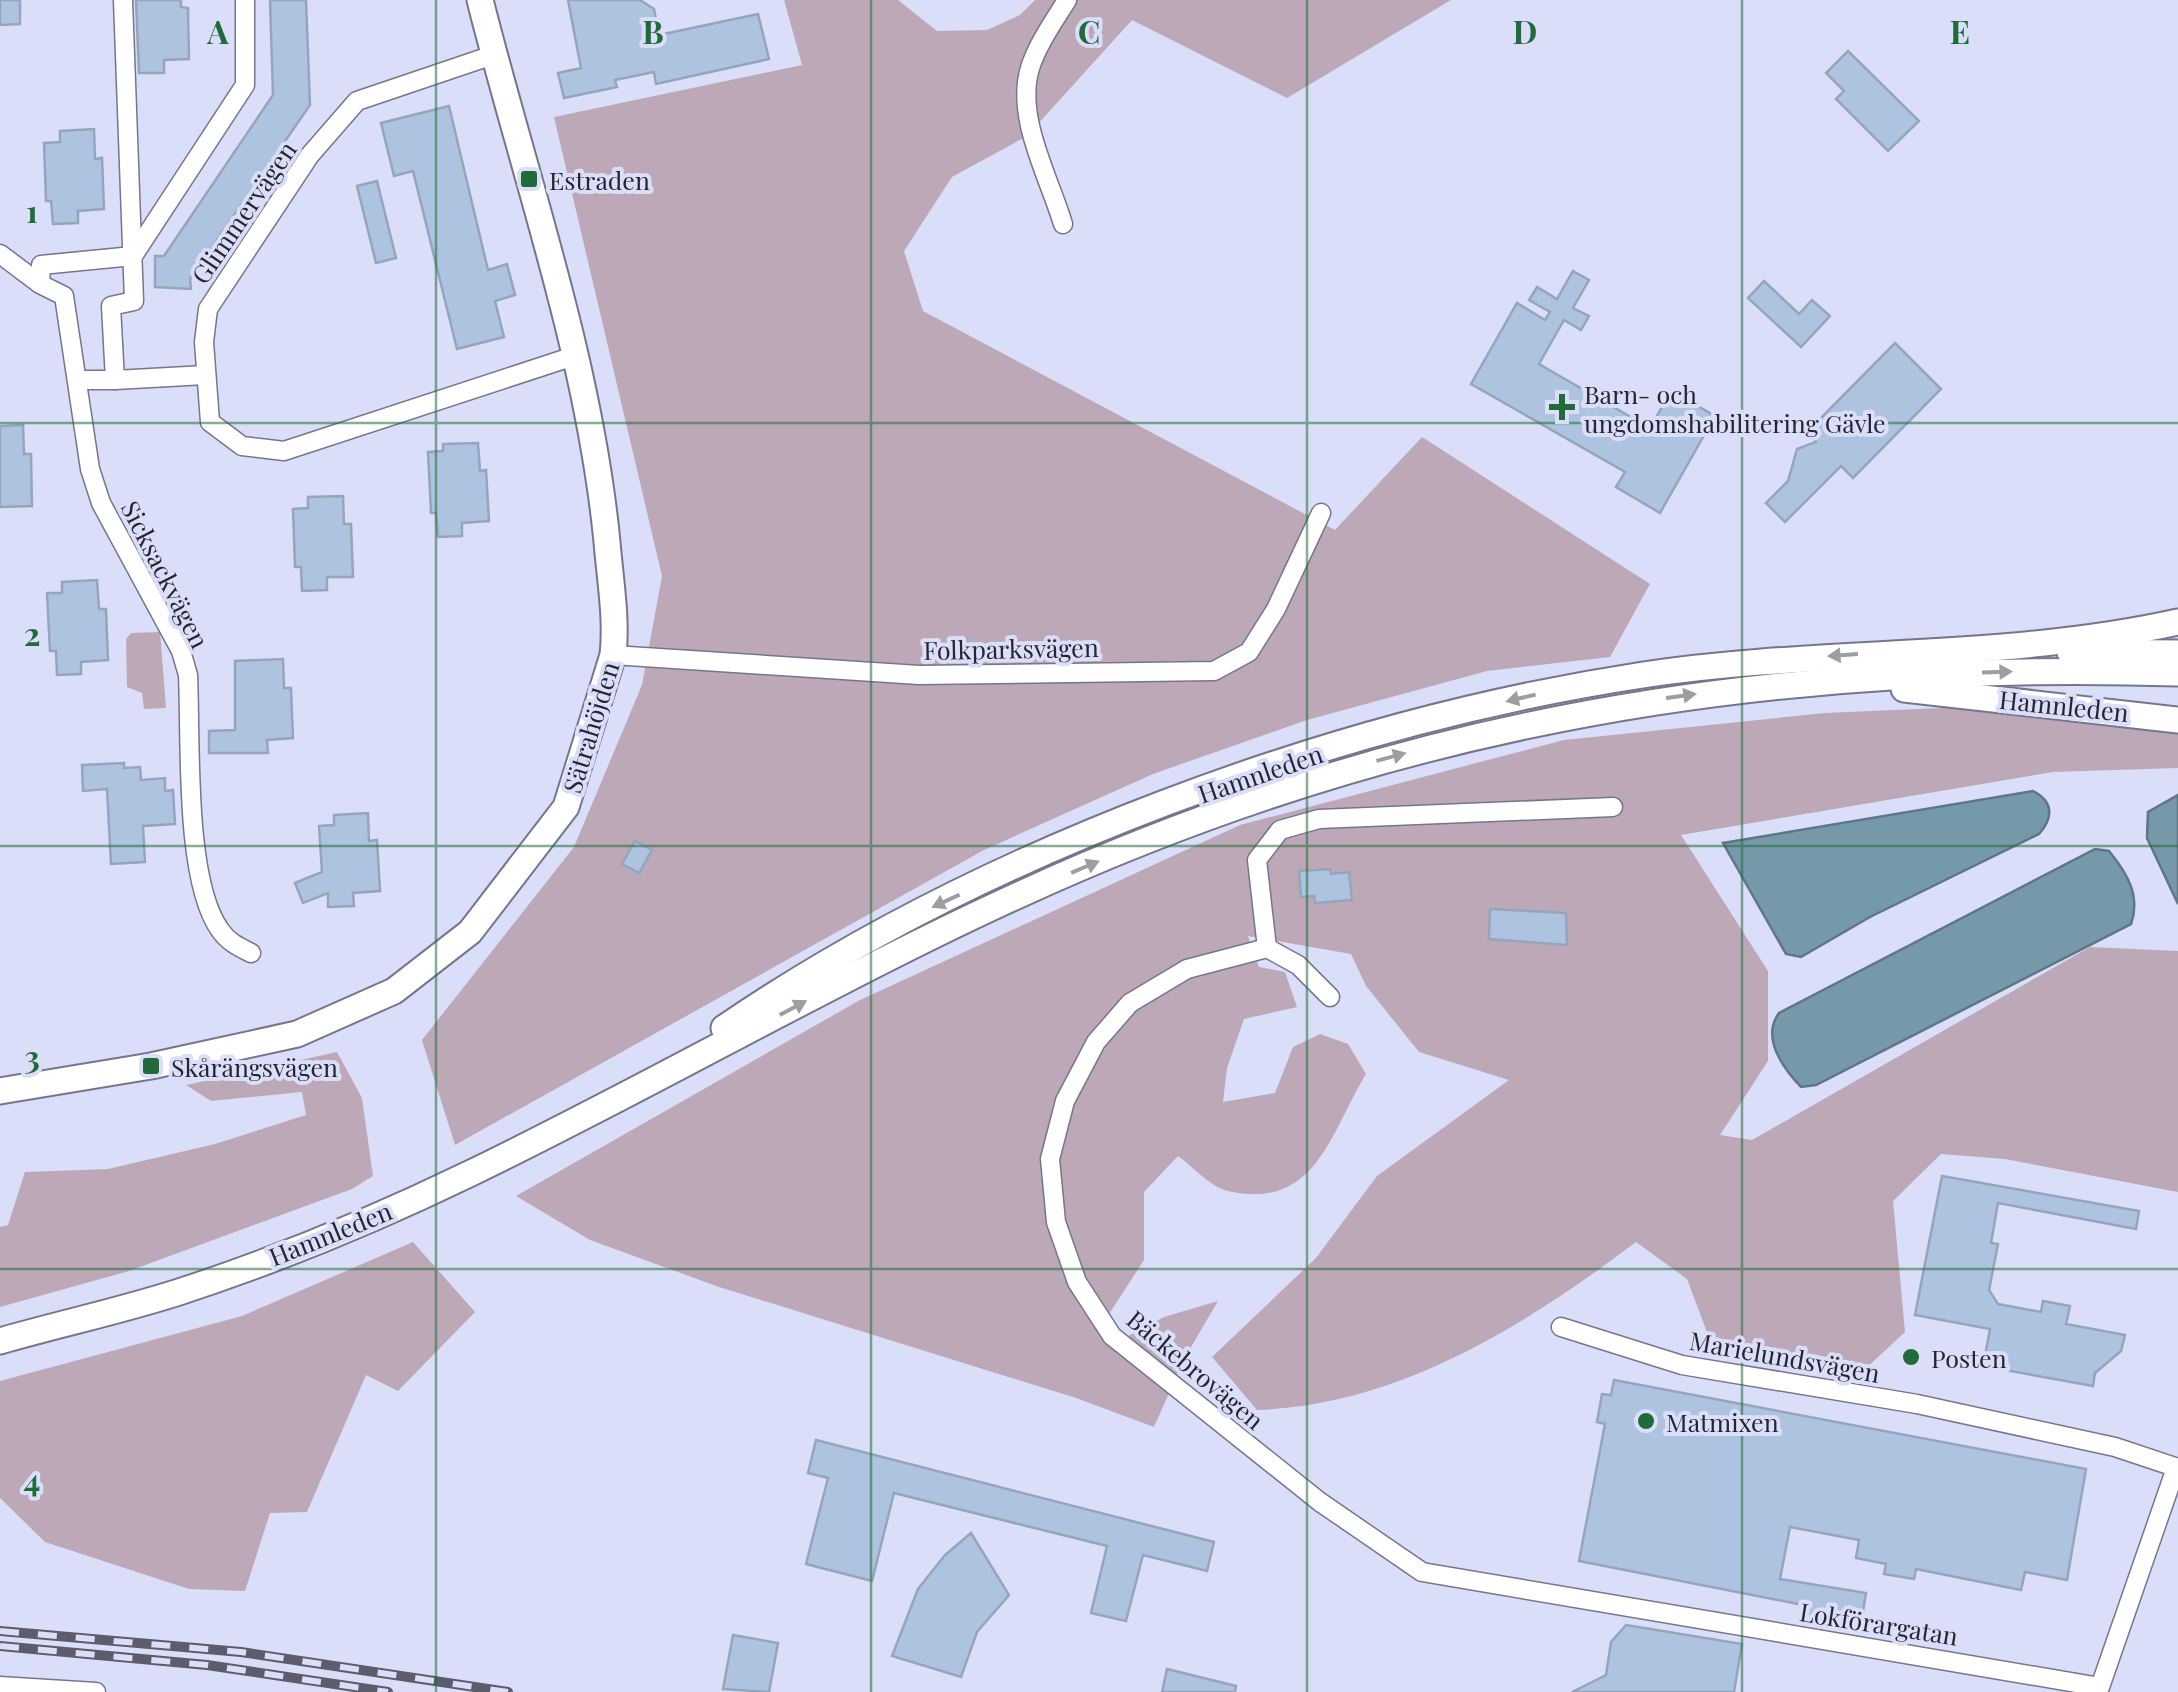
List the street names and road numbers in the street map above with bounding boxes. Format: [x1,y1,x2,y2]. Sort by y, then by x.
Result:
street label: Glimmervägen [183,134,303,290]
street label: Sicksackvägen [115,495,217,653]
street label: Folkparksvägen [923,630,1099,666]
street label: Sätrahöjden [554,657,626,797]
street label: Hamnleden [1998,682,2130,728]
street label: Hamnleden [1193,736,1327,810]
street label: Hamnleden [264,1193,397,1273]
street label: Bäckebrovägen [1121,1302,1271,1436]
street label: Marielundsvägen [1687,1323,1883,1389]
street label: Lokförargatan [1797,1594,1961,1652]

